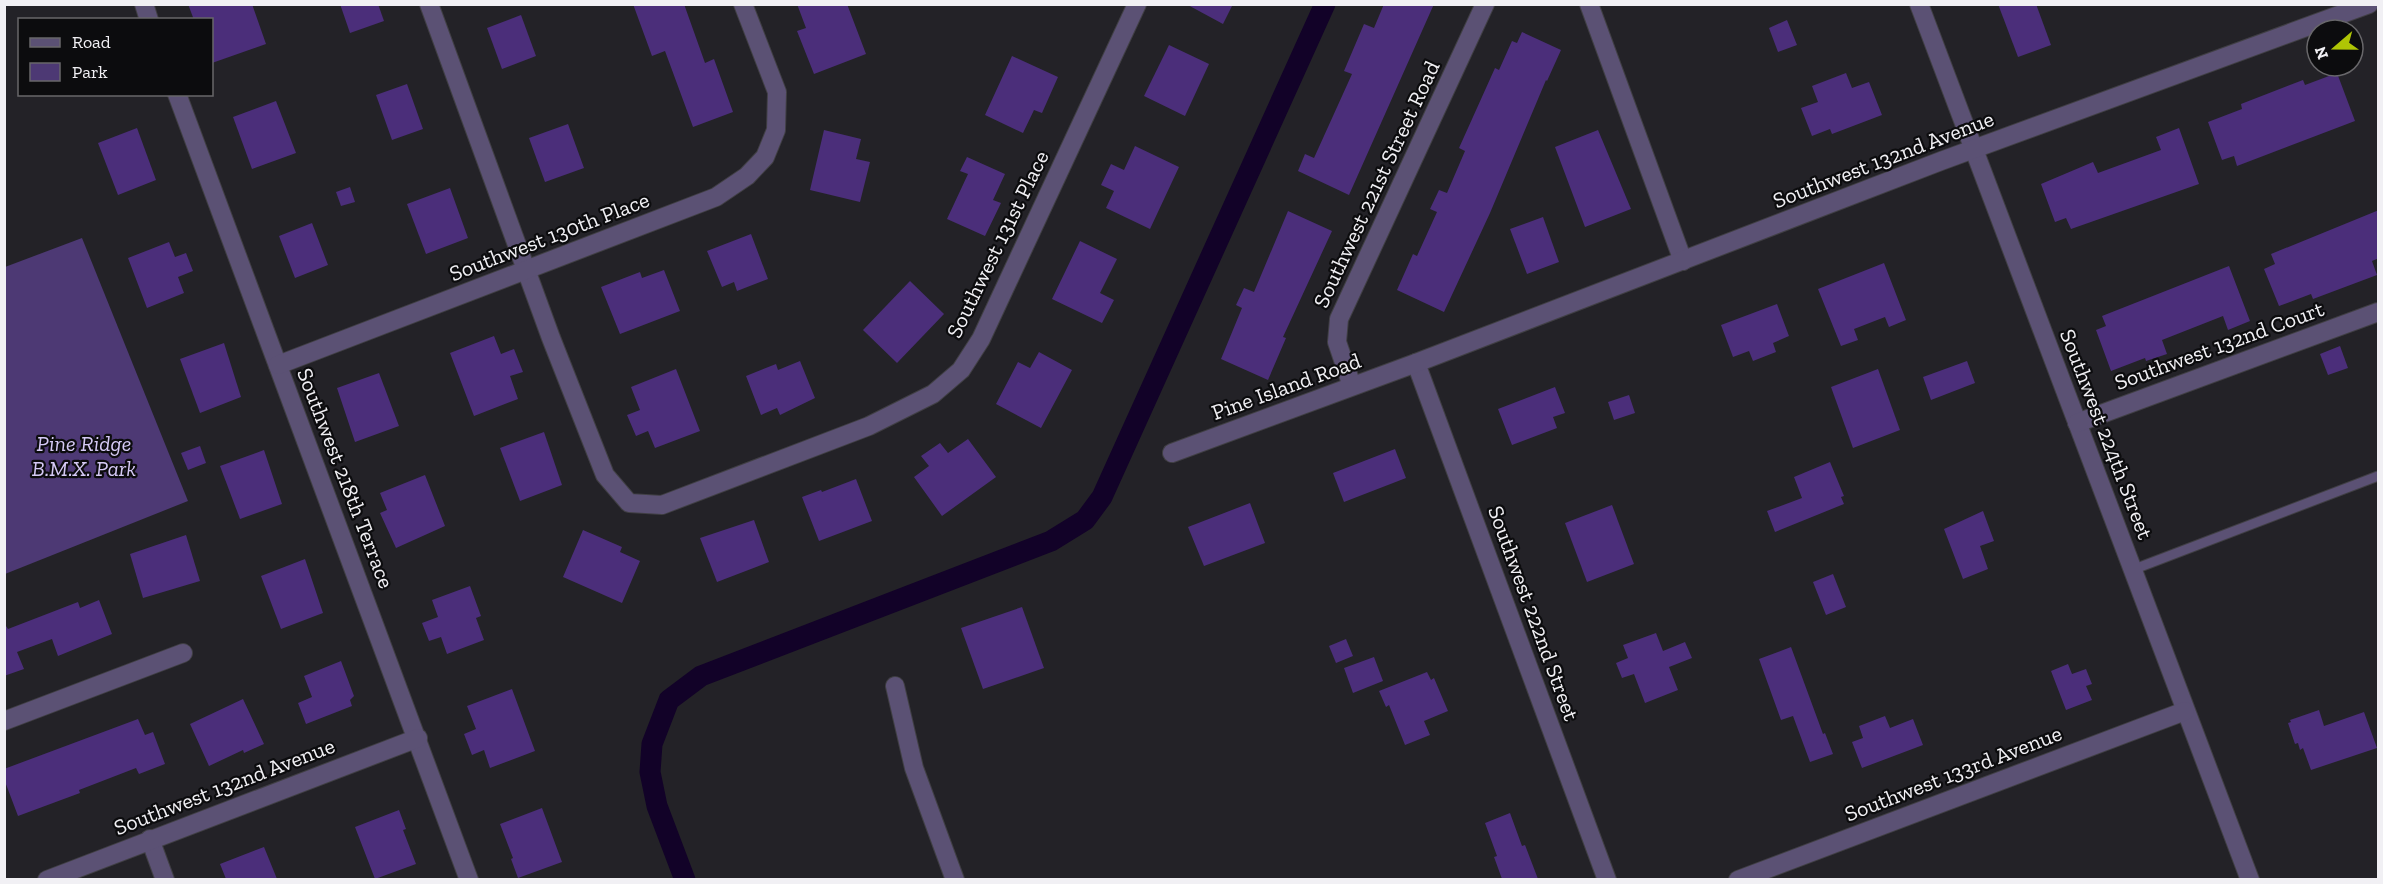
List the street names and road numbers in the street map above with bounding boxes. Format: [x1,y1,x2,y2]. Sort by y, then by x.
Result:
street label: Southwest 221st Street Road [1307,56,1446,312]
street label: Southwest 132nd Avenue [1769,105,1997,214]
street label: Southwest 131st Place [940,146,1055,342]
street label: Southwest 130th Place [445,186,653,287]
street label: Southwest 132nd Court [2111,295,2328,396]
street label: Southwest 224th Street [2054,325,2159,544]
street label: Pine Island Road [1208,347,1364,426]
street label: Southwest 218th Terrace [291,364,400,592]
street label: Southwest 222nd Street [1482,502,1585,725]
street label: Southwest 133rd Avenue [1841,720,2066,827]
street label: Southwest 132nd Avenue [110,732,338,841]

